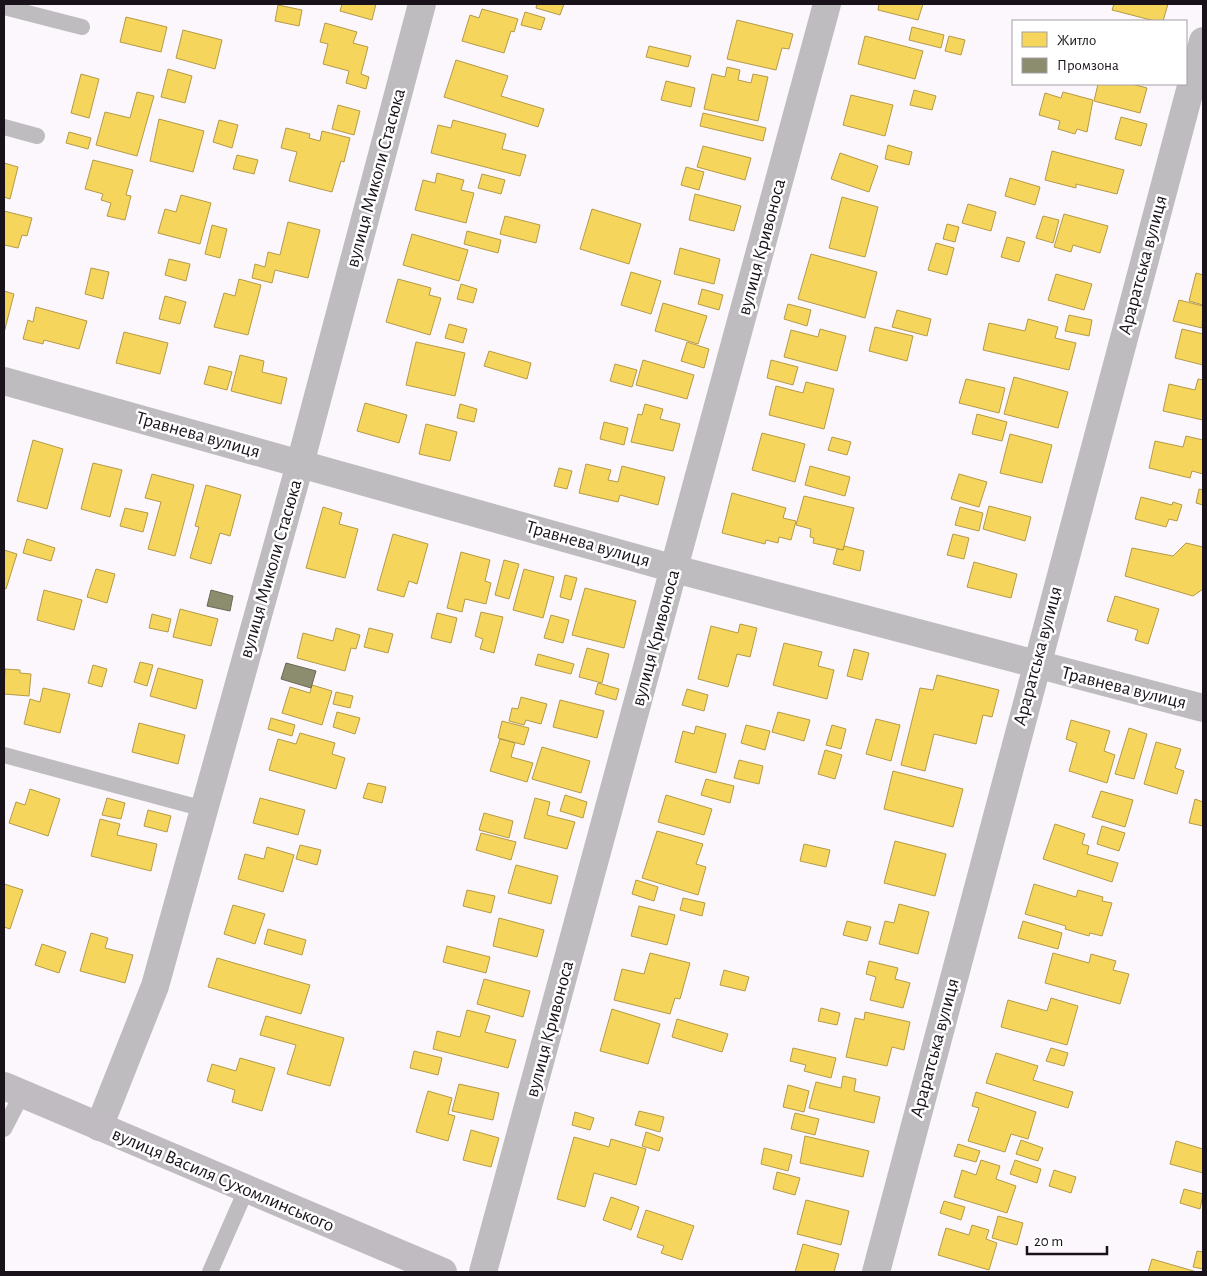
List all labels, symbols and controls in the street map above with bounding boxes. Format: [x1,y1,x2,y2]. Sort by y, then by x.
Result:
legend [1012,20,1187,85]
text: Житло [1057,33,1096,48]
text: Промзона [1057,58,1119,73]
street label: вулиця Миколи Стасюка [343,86,409,270]
street label: вулиця Кривоноса [735,176,789,317]
street label: Араратська вулиця [1115,193,1171,337]
street label: Травнева вулиця [134,408,262,462]
street label: вулиця Миколи Стасюка [236,477,306,660]
street label: Травнева вулиця [524,517,652,571]
street label: вулиця Кривоноса [629,567,683,708]
street label: Араратська вулиця [1010,584,1066,728]
street label: Травнева вулиця [1060,663,1188,713]
street label: вулиця Кривоноса [523,958,577,1099]
street label: Араратська вулиця [907,976,963,1120]
street label: вулиця Василя Сухомлинського [109,1125,337,1235]
scale bar [1027,1224,1107,1256]
text: 20 m [1034,1234,1063,1249]

